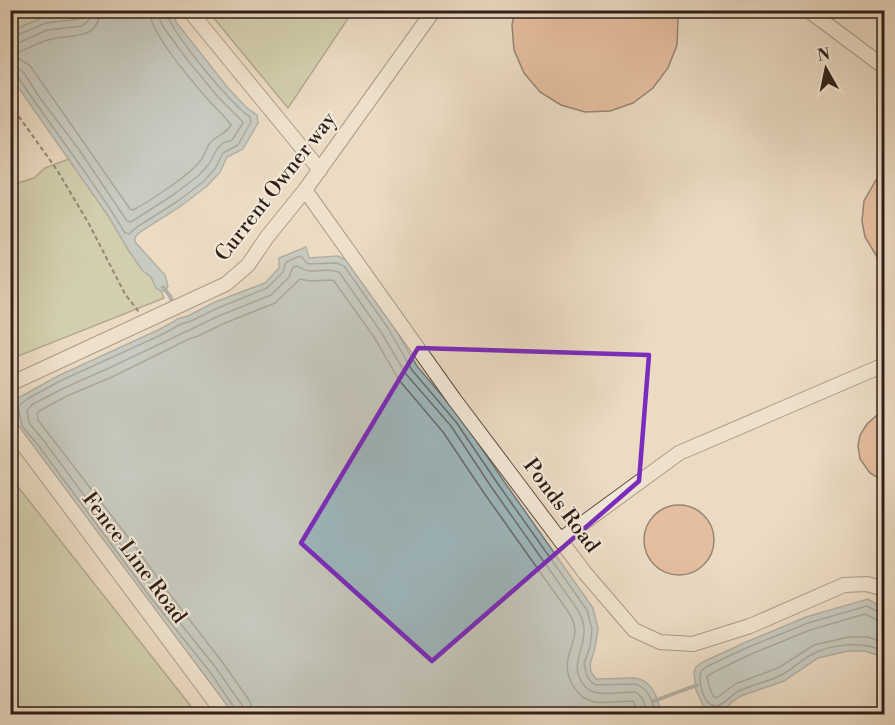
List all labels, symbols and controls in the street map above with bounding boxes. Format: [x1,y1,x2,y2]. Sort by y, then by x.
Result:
north arrow [796,39,856,99]
text: N [816,44,832,66]
street label: Current Owner way [210,107,343,267]
street label: Ponds Road [517,454,605,558]
street label: Fence Line Road [76,487,192,629]

